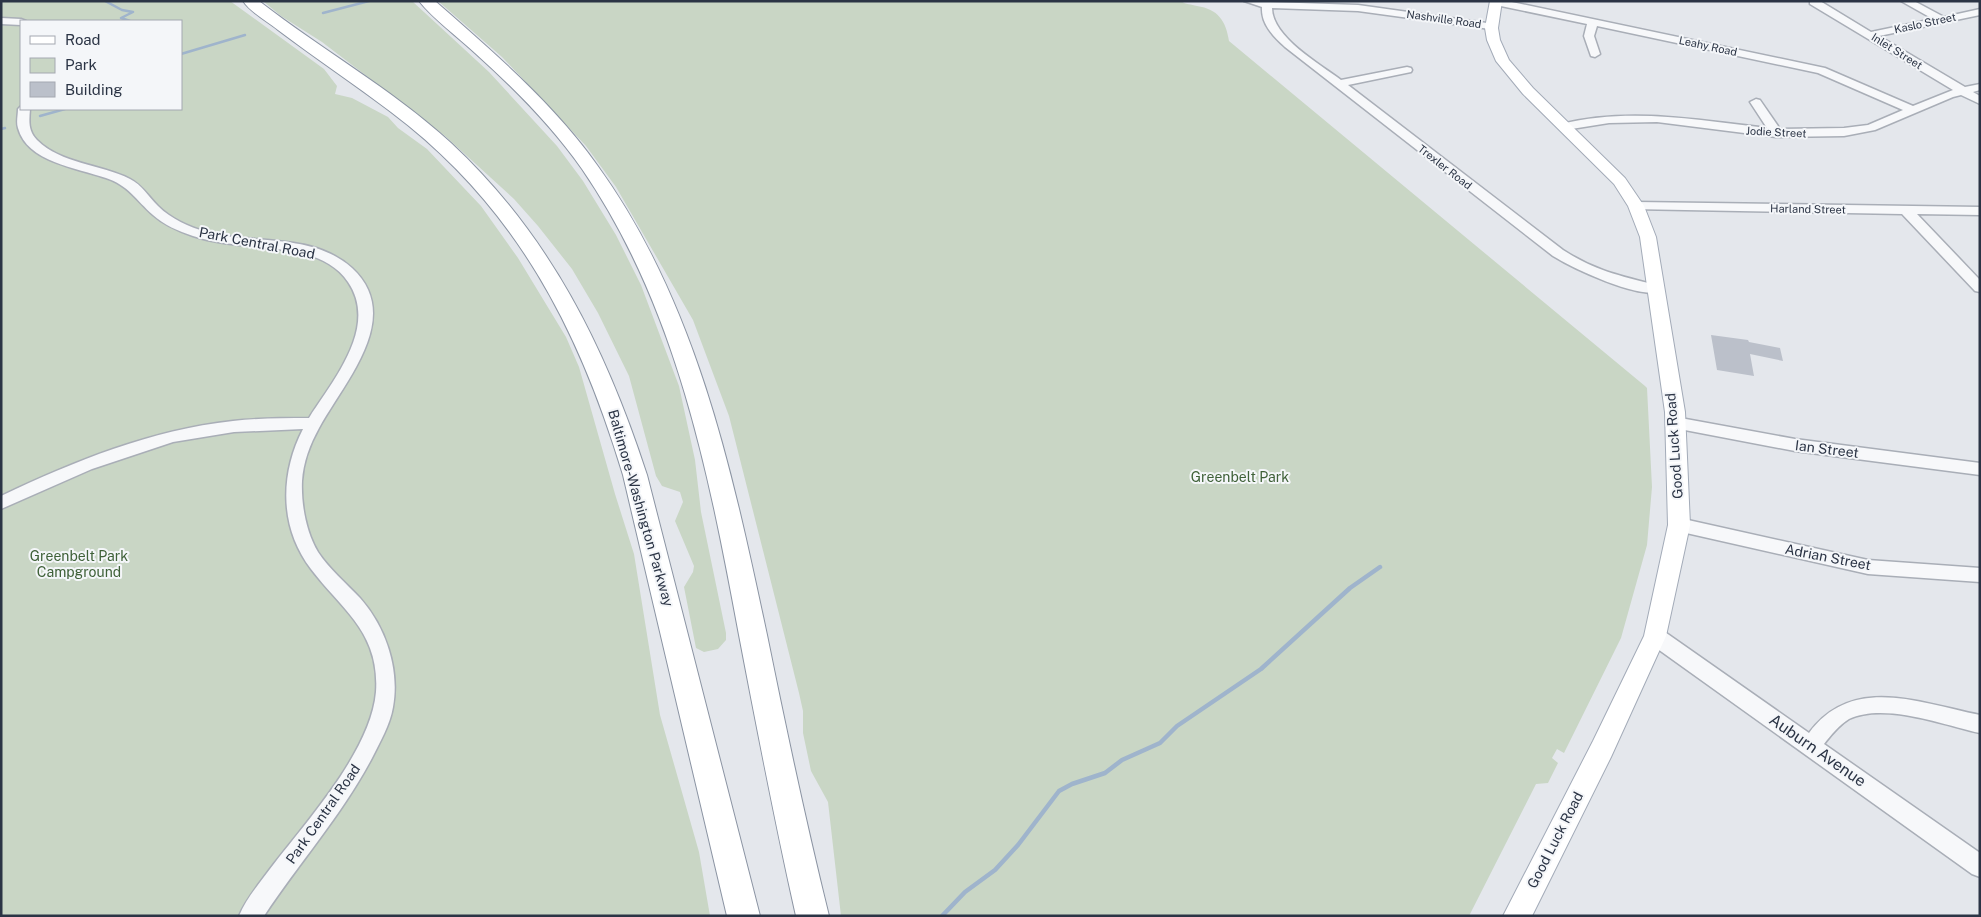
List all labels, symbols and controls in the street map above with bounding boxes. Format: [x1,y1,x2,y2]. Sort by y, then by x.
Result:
street label: Nashville Road [1406,8,1482,30]
street label: Kaslo Street [1893,11,1957,35]
legend [20,20,182,110]
text: Road [65,31,101,48]
street label: Inlet Street [1869,31,1925,71]
street label: Leahy Road [1678,34,1738,58]
text: Park [65,56,97,73]
text: Building [65,81,123,98]
street label: Jodie Street [1745,124,1807,140]
street label: Trexler Road [1416,142,1474,192]
street label: Harland Street [1770,202,1846,216]
street label: Park Central Road [198,224,316,262]
street label: Good Luck Road [1662,393,1686,499]
street label: Baltimore-Washington Parkway [605,408,677,609]
street label: Ian Street [1794,437,1860,461]
park label: Greenbelt Park [1191,469,1289,485]
street label: Adrian Street [1784,541,1872,573]
park label: Greenbelt Park Campground [30,548,128,580]
street label: Auburn Avenue [1766,710,1870,791]
street label: Park Central Road [283,761,363,867]
street label: Good Luck Road [1524,789,1586,891]

